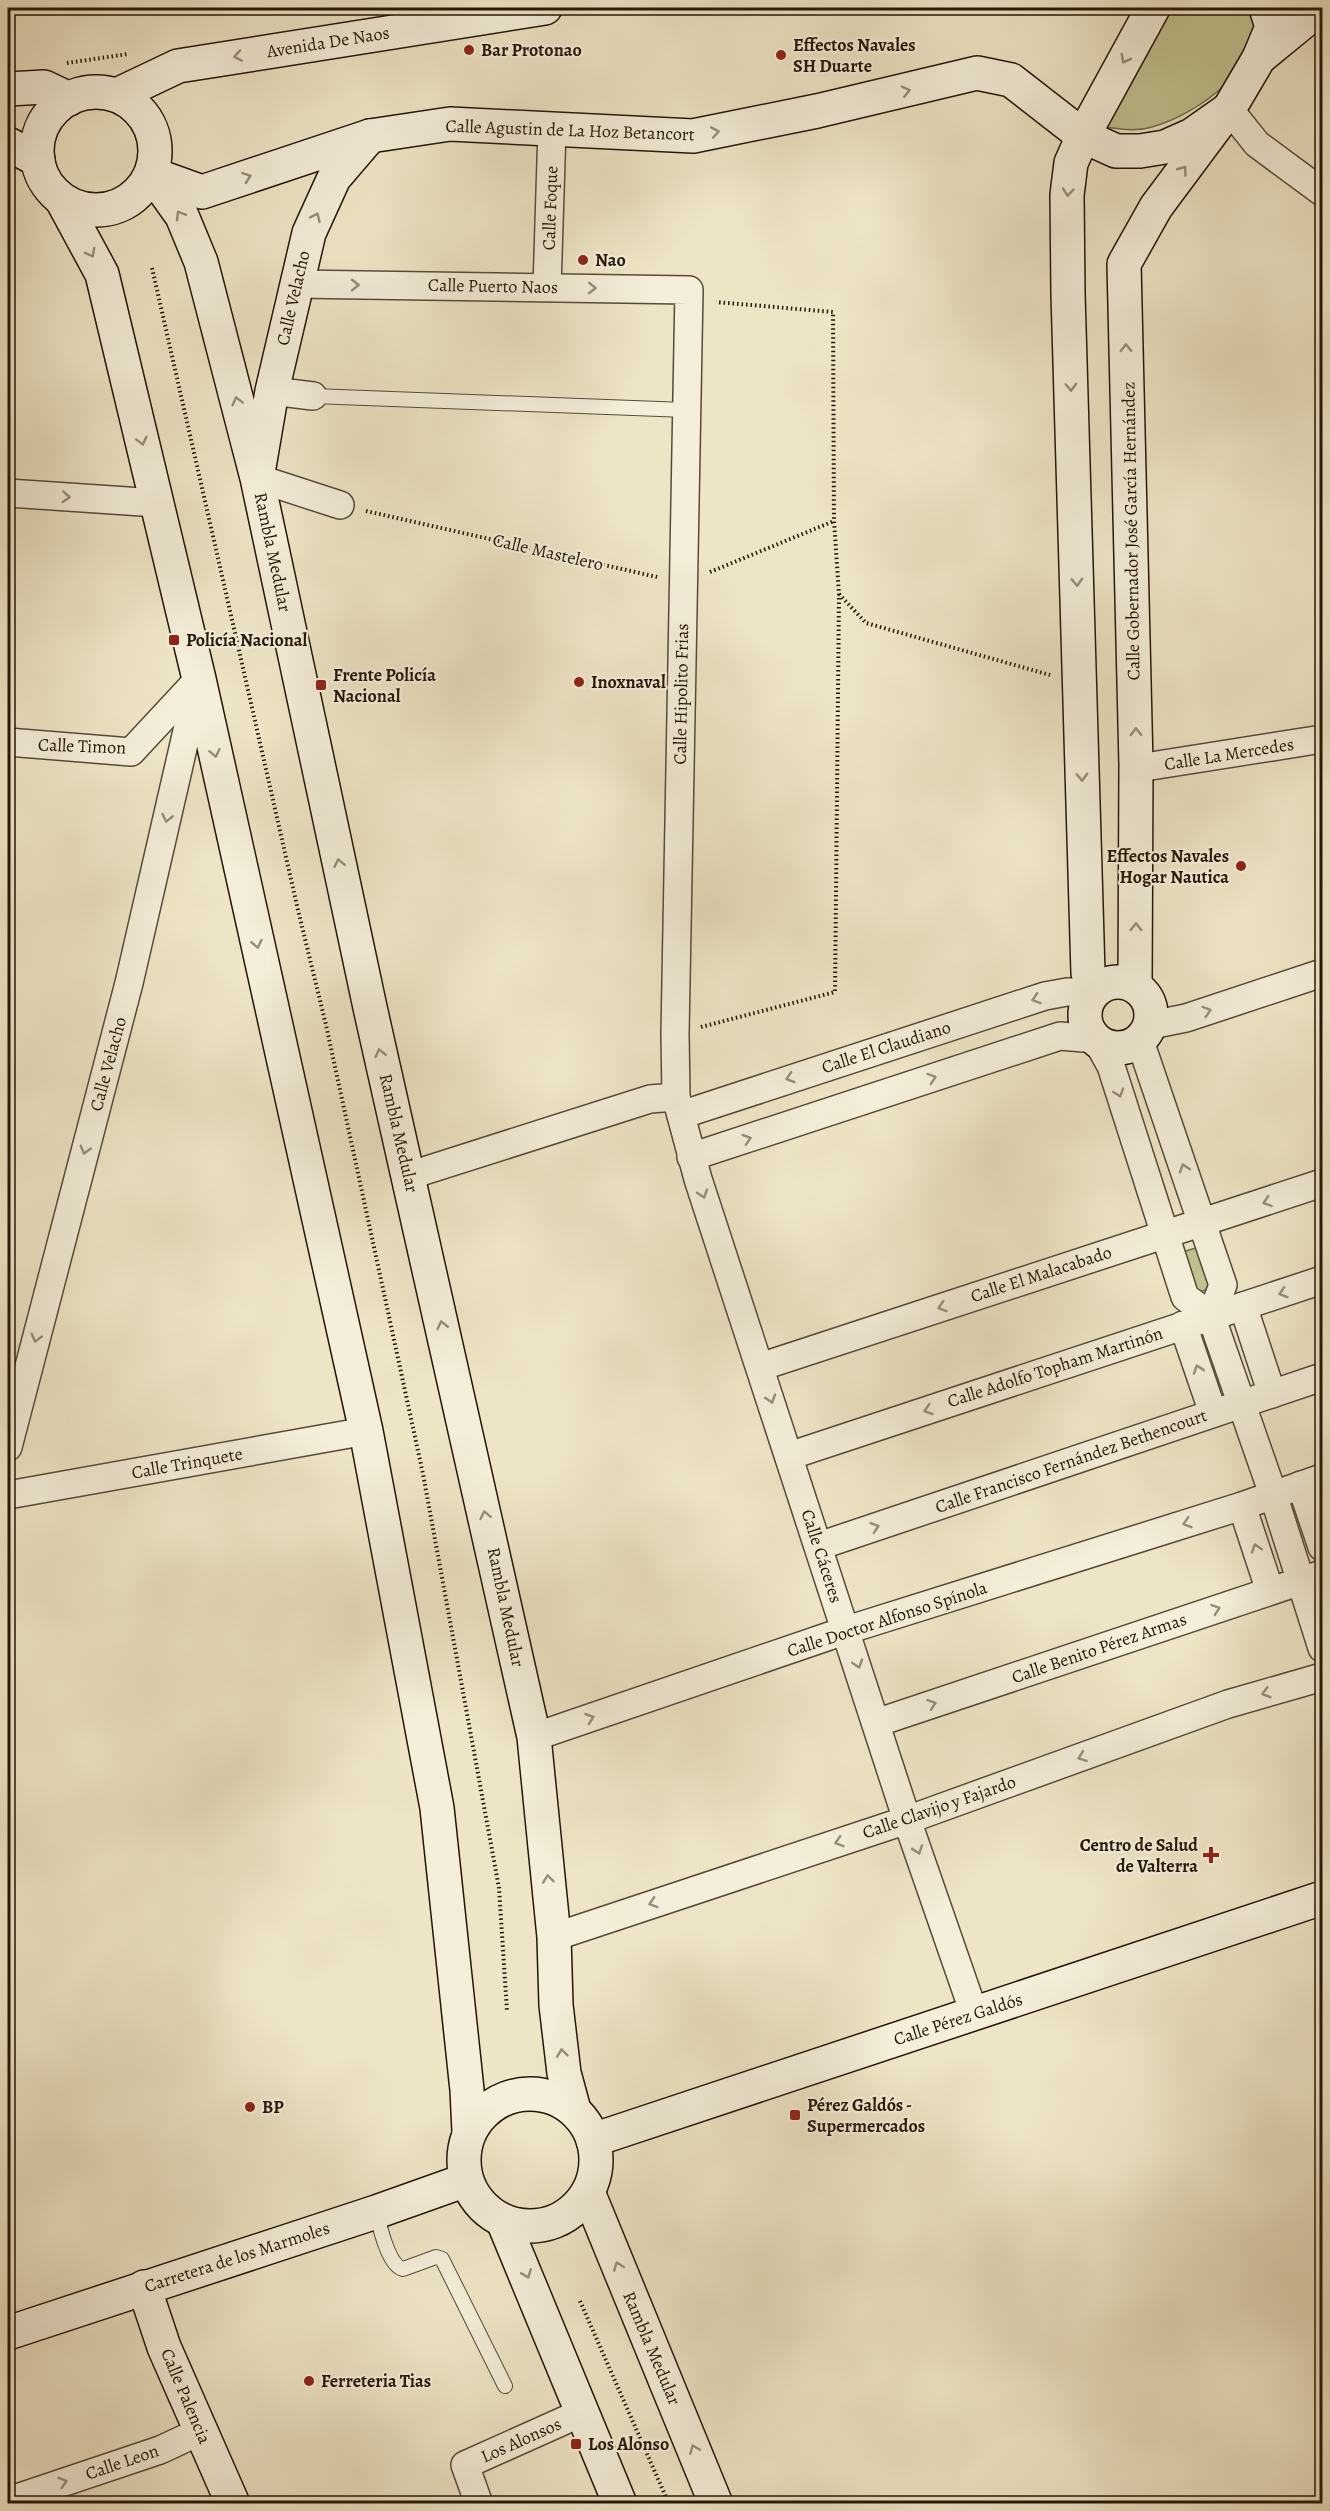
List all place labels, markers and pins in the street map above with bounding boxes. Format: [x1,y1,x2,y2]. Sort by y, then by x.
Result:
place label: Effectos Navales SH Duarte [793,33,916,78]
place label: Bar Protonao [481,38,582,62]
marker: Bar Protonao [462,43,476,57]
marker: Effectos Navales SH Duarte [774,48,788,62]
place label: Nao [595,248,626,272]
marker: Nao [576,253,590,267]
place label: Policía Nacional [186,628,308,652]
marker: Policía Nacional [167,633,181,647]
place label: Frente Policía Nacional [333,663,436,708]
place label: Inoxnaval [591,670,666,694]
marker: Inoxnaval [572,675,586,689]
marker: Frente Policía Nacional [314,678,328,692]
place label: Effectos Navales Hogar Nautica [1106,844,1229,889]
marker: Effectos Navales Hogar Nautica [1234,859,1248,873]
place label: Centro de Salud de Valterra [1080,1833,1198,1878]
marker: Centro de Salud de Valterra [1202,1846,1220,1864]
place label: Pérez Galdós - Supermercados [807,2093,925,2138]
place label: BP [262,2095,284,2119]
marker: BP [243,2100,257,2114]
marker: Pérez Galdós - Supermercados [788,2108,802,2122]
place label: Ferreteria Tias [321,2369,431,2393]
marker: Ferreteria Tias [302,2374,316,2388]
place label: Los Alonso [588,2432,669,2456]
marker: Los Alonso [569,2437,583,2451]

